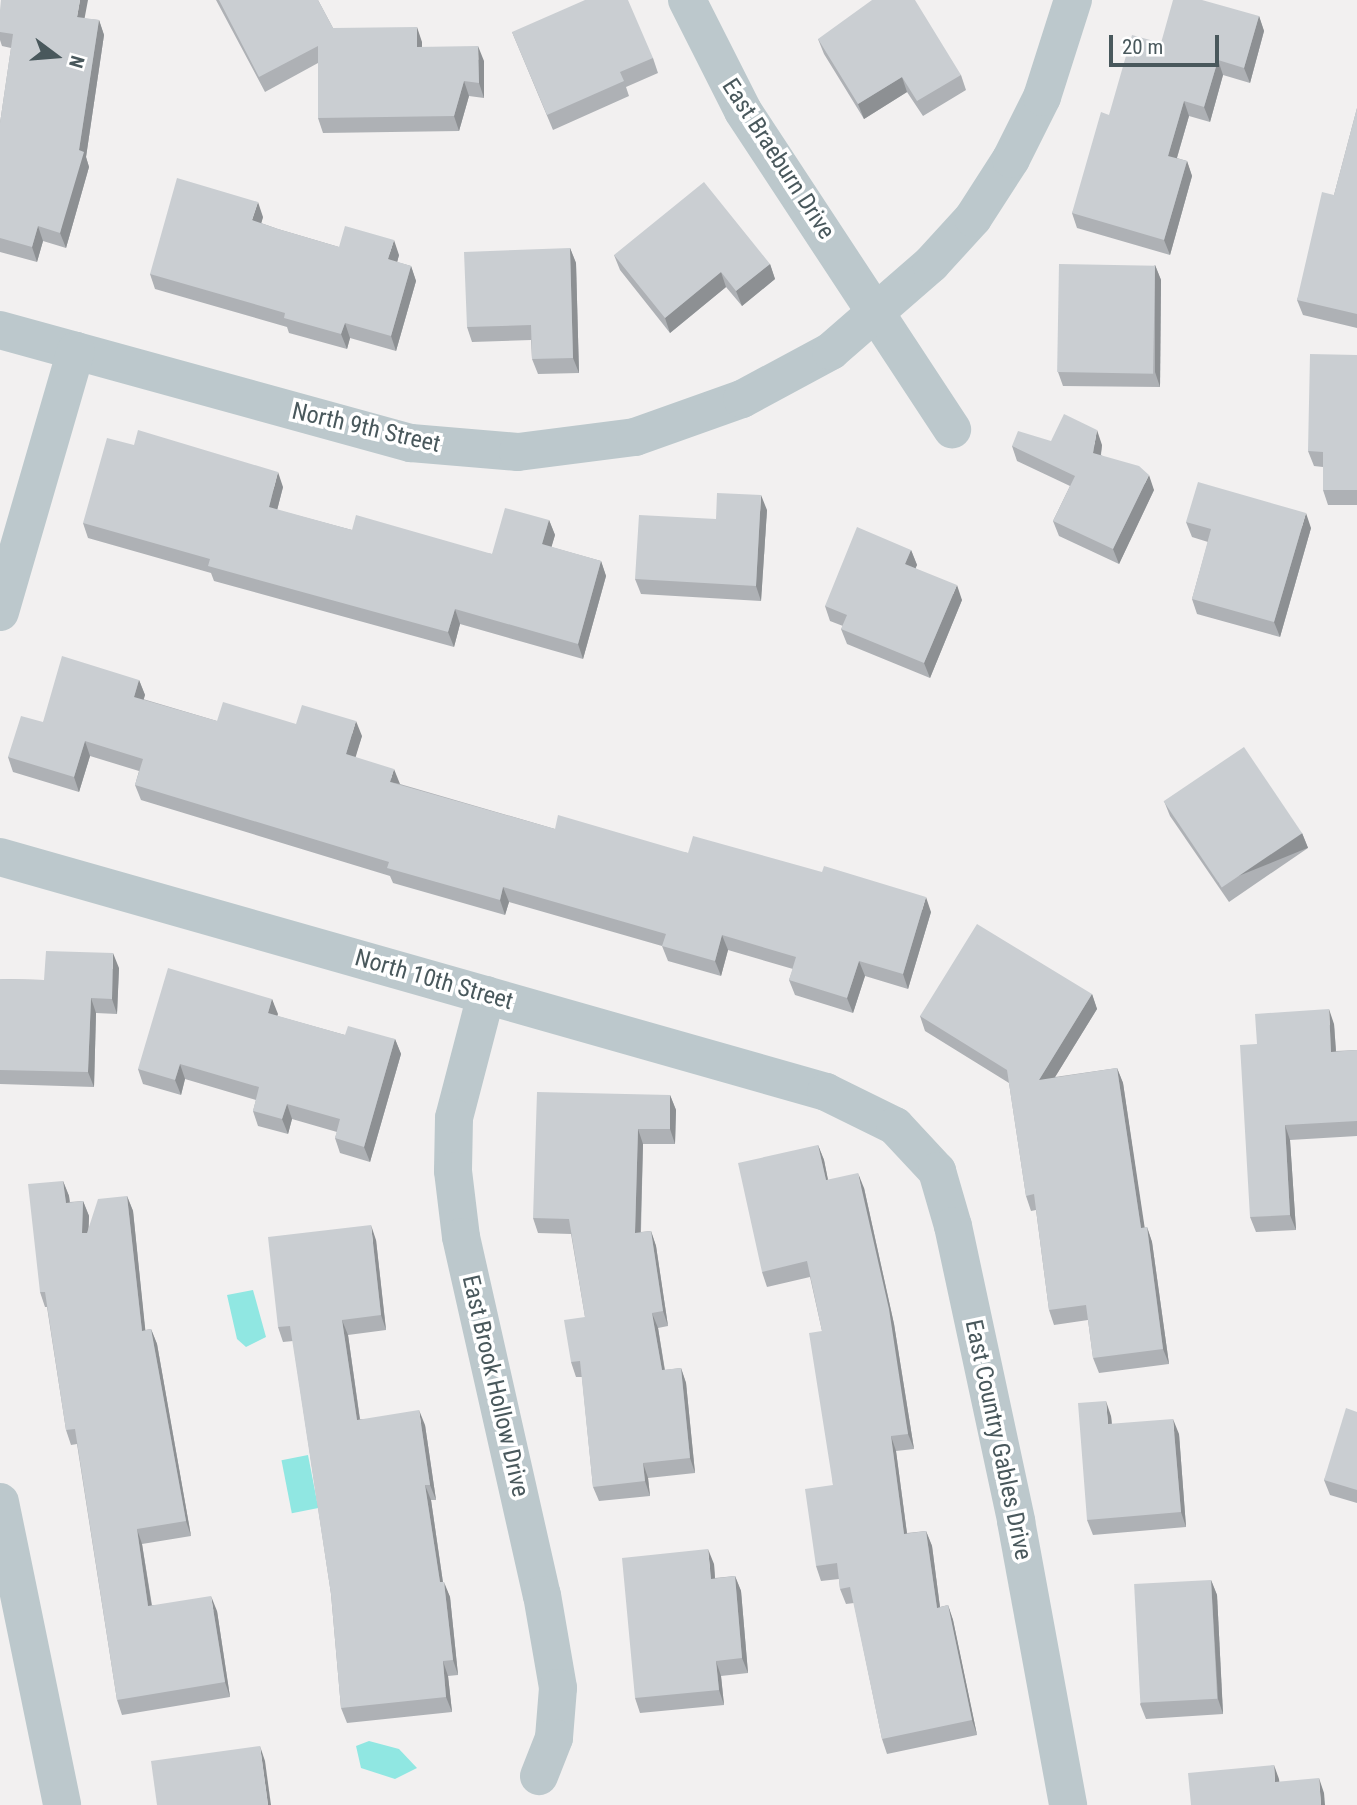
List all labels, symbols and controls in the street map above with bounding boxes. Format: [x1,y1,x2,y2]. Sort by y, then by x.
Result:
north arrow [21,21,91,91]
scale bar [1112,21,1222,65]
text: 20 m [1122,35,1163,59]
text: N [64,53,89,71]
street label: East Braeburn Drive [715,73,841,245]
street label: North 9th Street [289,397,443,459]
street label: North 10th Street [352,944,516,1016]
street label: East Brook Hollow Drive [455,1272,535,1500]
street label: East Country Gables Drive [958,1317,1038,1563]

